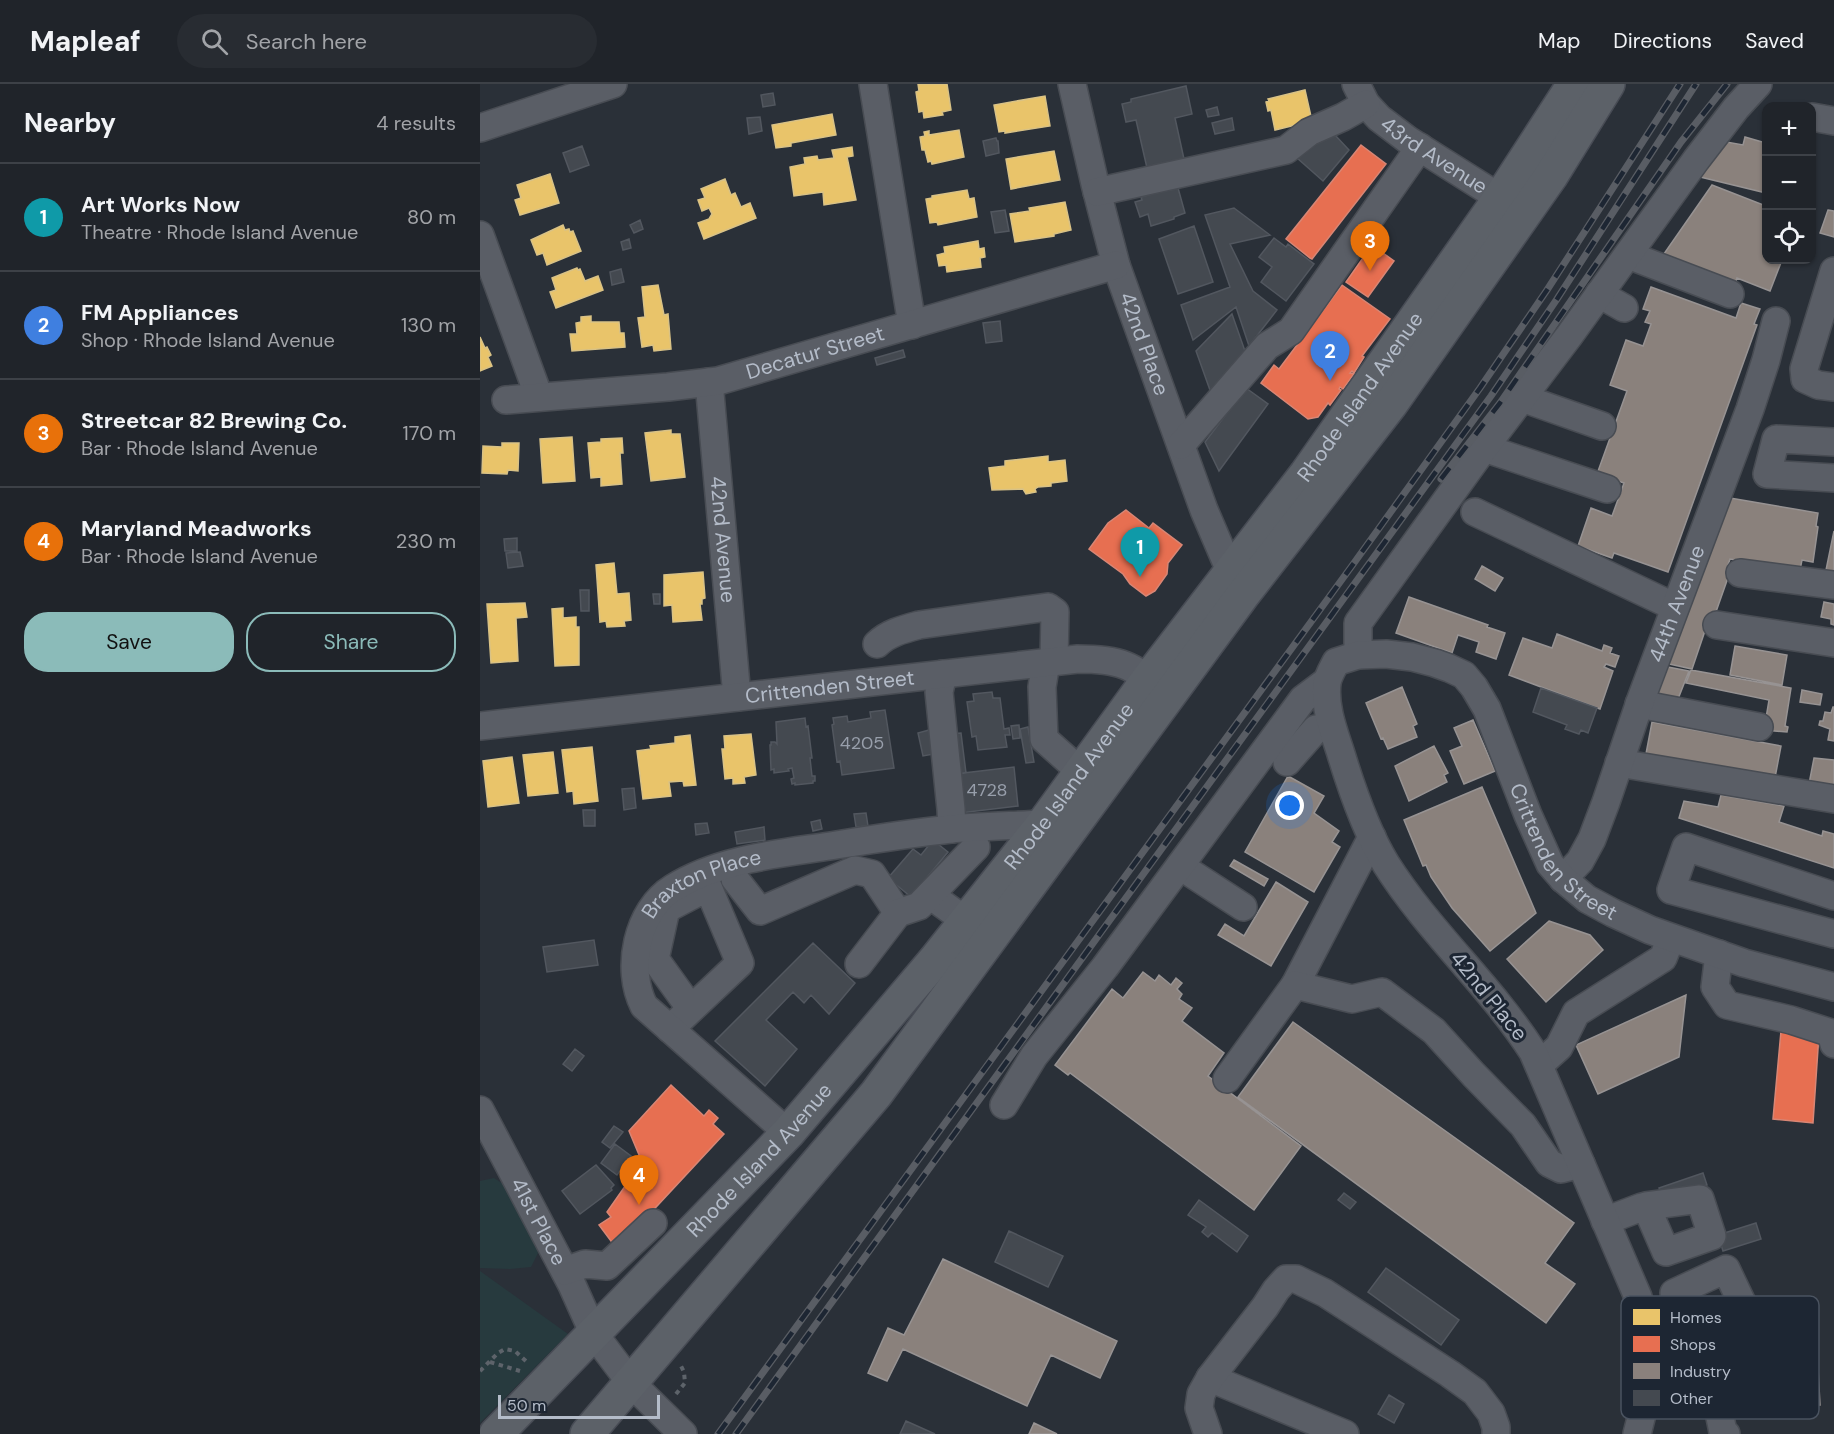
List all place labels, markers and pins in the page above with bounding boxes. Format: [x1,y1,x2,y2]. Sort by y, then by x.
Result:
pin: 3 [1350,222,1390,271]
pin: 2 [1310,332,1350,381]
pin: 1 [1120,528,1160,577]
pin: 4 [620,1156,658,1205]

